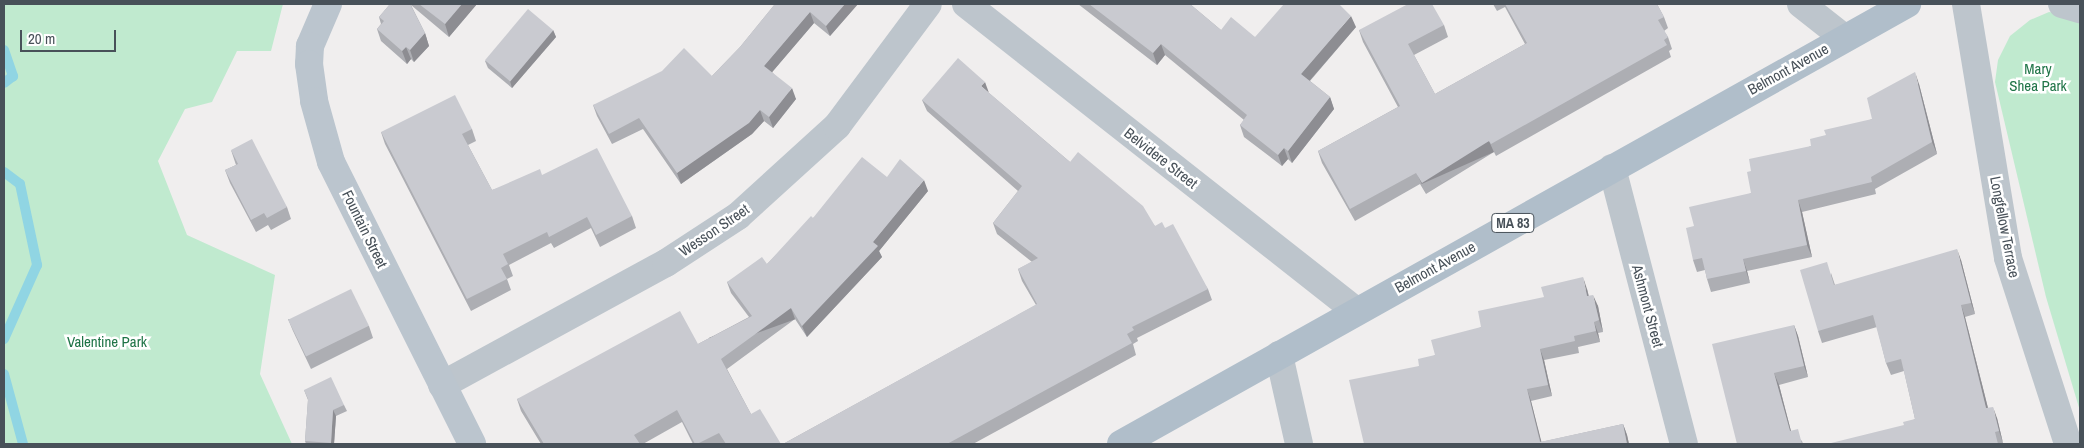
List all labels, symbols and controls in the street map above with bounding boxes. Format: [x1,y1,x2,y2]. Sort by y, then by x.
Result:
scale bar [22,20,119,52]
text: 20 m [28,28,55,49]
street label: Belmont Avenue [1744,39,1832,99]
park label: Mary Shea Park [2009,59,2067,94]
street label: Belvidere Street [1121,124,1201,192]
street label: Longfellow Terrace [1986,175,2024,279]
street label: Fountain Street [338,187,392,271]
street label: Wesson Street [676,200,752,260]
road number: MA 83 [1490,212,1536,234]
street label: Belmont Avenue [1391,237,1479,297]
street label: Ashmont Street [1628,263,1668,349]
park label: Valentine Park [67,333,147,351]

